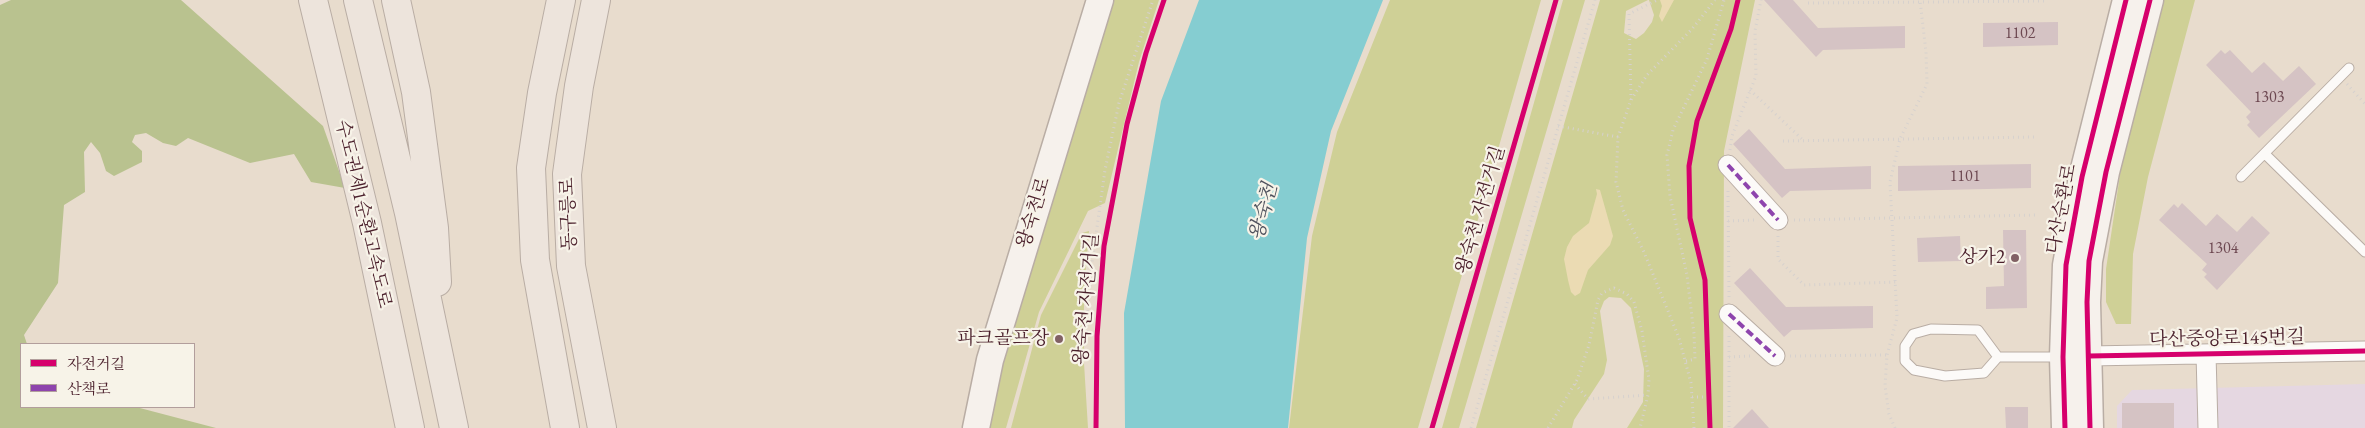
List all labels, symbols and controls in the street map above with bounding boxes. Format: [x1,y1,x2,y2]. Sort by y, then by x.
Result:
house number: 1102 [2005,24,2035,44]
house number: 1303 [2254,88,2284,108]
street label: 수도권제1순환고속도로 [330,118,396,310]
street label: 왕숙천 자전거길 [1452,143,1510,277]
street label: 다산순환로 [2042,162,2082,256]
house number: 1101 [1950,167,1980,187]
street label: 왕숙천로 [1012,175,1056,251]
street label: 동구릉로 [556,177,582,251]
water label: 왕숙천 [1245,181,1283,243]
street label: 왕숙천 자전거길 [1070,232,1104,366]
house number: 1304 [2208,239,2238,259]
place label: 상가2 [1959,247,2005,269]
marker: 상가2 [2009,252,2021,264]
street label: 다산중앙로145번길 [2149,326,2305,352]
place label: 파크골프장 [957,328,1049,350]
marker: 파크골프장 [1053,333,1065,345]
legend [20,343,195,408]
text: 자전거길 [67,354,125,373]
text: 산책로 [67,379,110,398]

